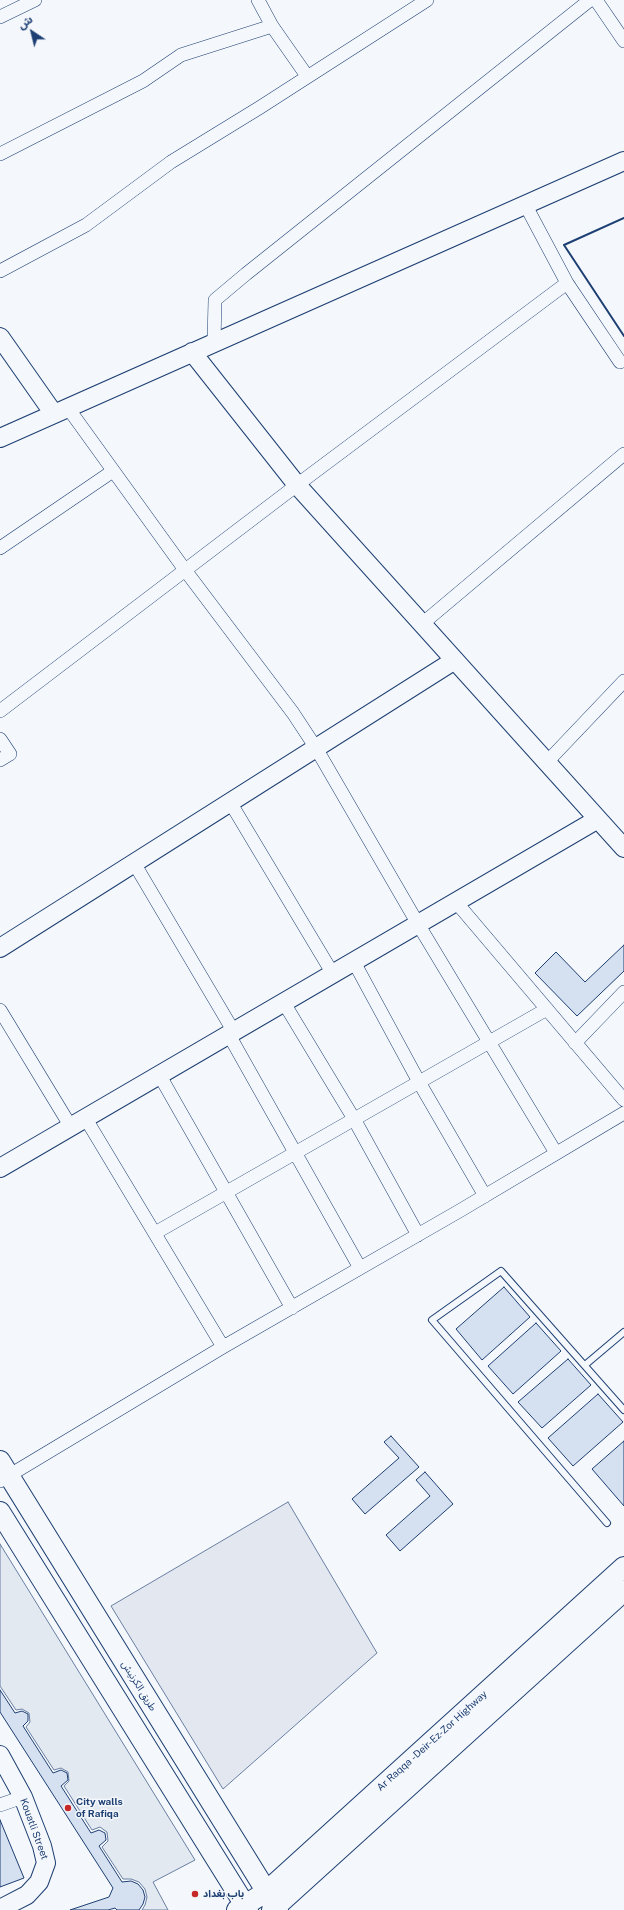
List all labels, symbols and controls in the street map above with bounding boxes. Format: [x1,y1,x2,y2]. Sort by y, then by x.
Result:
north arrow [12,12,52,52]
text: ش [15,13,35,31]
street label: طريق الكرنيش [119,1659,159,1713]
street label: Ar Raqqa -Deir-Ez-Zor Highway [374,1688,490,1794]
place label: City walls of Rafiqa [76,1796,123,1820]
street label: Kouatli Street [17,1797,51,1861]
marker: City walls of Rafiqa [63,1803,73,1813]
place label: باب بغداد [203,1888,244,1900]
marker: باب بغداد [190,1889,200,1899]

